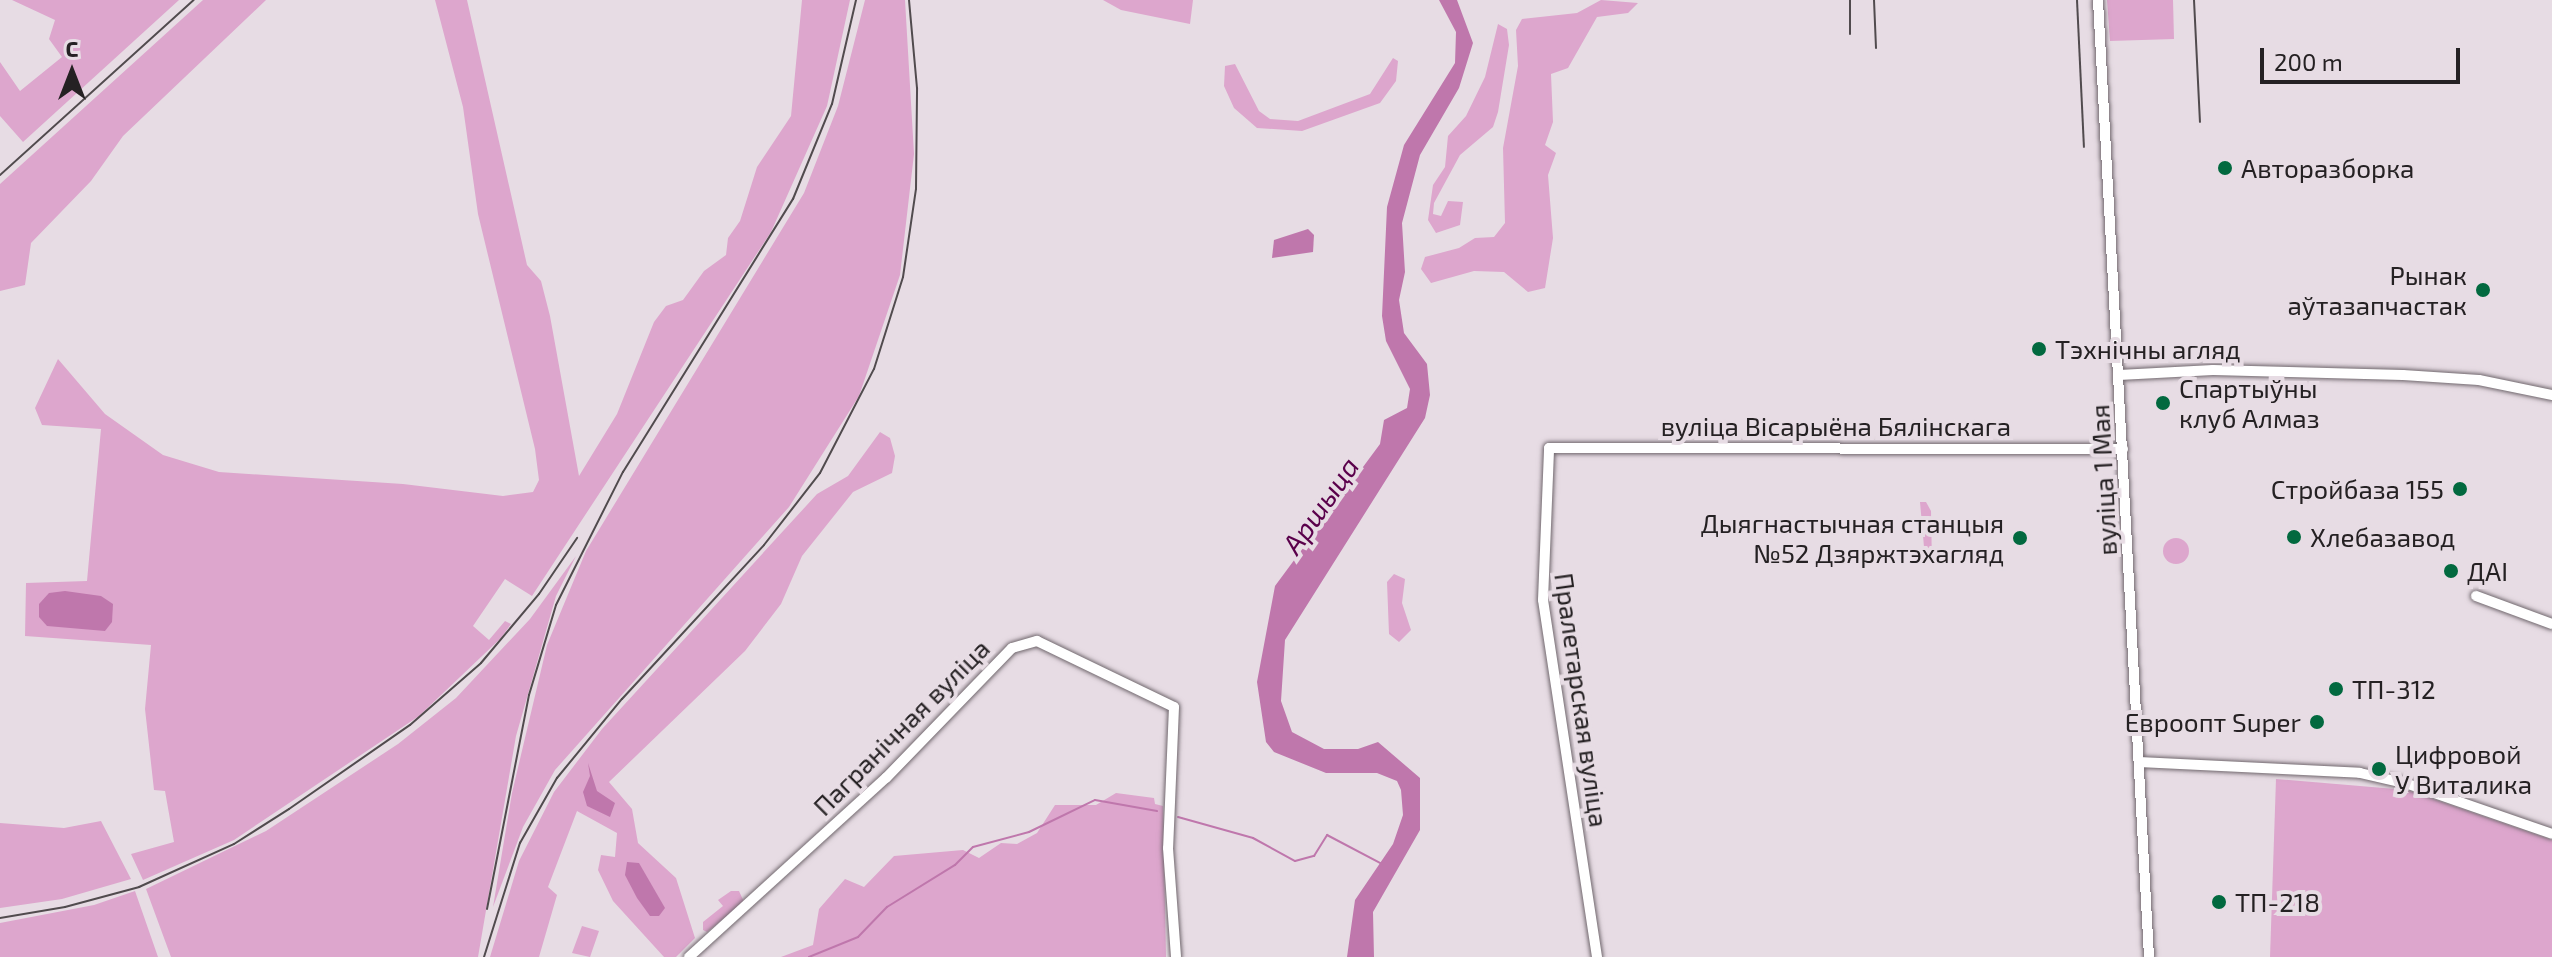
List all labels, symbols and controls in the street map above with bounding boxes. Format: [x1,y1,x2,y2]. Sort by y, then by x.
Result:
north arrow [32,32,112,112]
scale bar [2264,32,2464,82]
text: С [66,35,78,61]
text: 200 m [2274,47,2343,76]
place label: Авторазборка [2241,152,2414,184]
marker: Авторазборка [2216,159,2234,177]
place label: Рынак аўтазапчастак [2288,259,2467,320]
marker: Рынак аўтазапчастак [2474,281,2492,299]
place label: Тэхнічны агляд [2055,333,2241,365]
marker: Тэхнічны агляд [2030,340,2048,358]
place label: Спартыўны клуб Алмаз [2179,372,2320,434]
marker: Спартыўны клуб Алмаз [2154,394,2172,412]
street label: вуліца 1 Мая [2083,404,2123,556]
street label: вуліца Вісарыёна Бялінскага [1661,410,2011,442]
water label: Аршыца [1275,450,1365,560]
place label: Стройбаза 155 [2271,473,2444,505]
marker: Стройбаза 155 [2451,480,2469,498]
place label: Дыягнастычная станцыя №52 Дзяржтэхагляд [1701,507,2004,568]
place label: Хлебазавод [2310,521,2455,553]
marker: Хлебазавод [2285,528,2303,546]
marker: Дыягнастычная станцыя №52 Дзяржтэхагляд [2011,529,2029,547]
place label: ДАІ [2467,555,2508,587]
marker: ДАІ [2442,562,2460,580]
street label: Пралетарская вуліца [1549,571,1615,829]
street label: Пагранічная вуліца [806,632,996,822]
place label: ТП-312 [2352,673,2436,705]
marker: ТП-312 [2327,680,2345,698]
place label: Евроопт Super [2125,706,2301,738]
marker: Евроопт Super [2308,713,2326,731]
place label: Цифровой У Виталика [2395,738,2532,800]
marker: Цифровой У Виталика [2370,760,2388,778]
place label: ТП-218 [2235,886,2320,918]
marker: ТП-218 [2210,893,2228,911]

